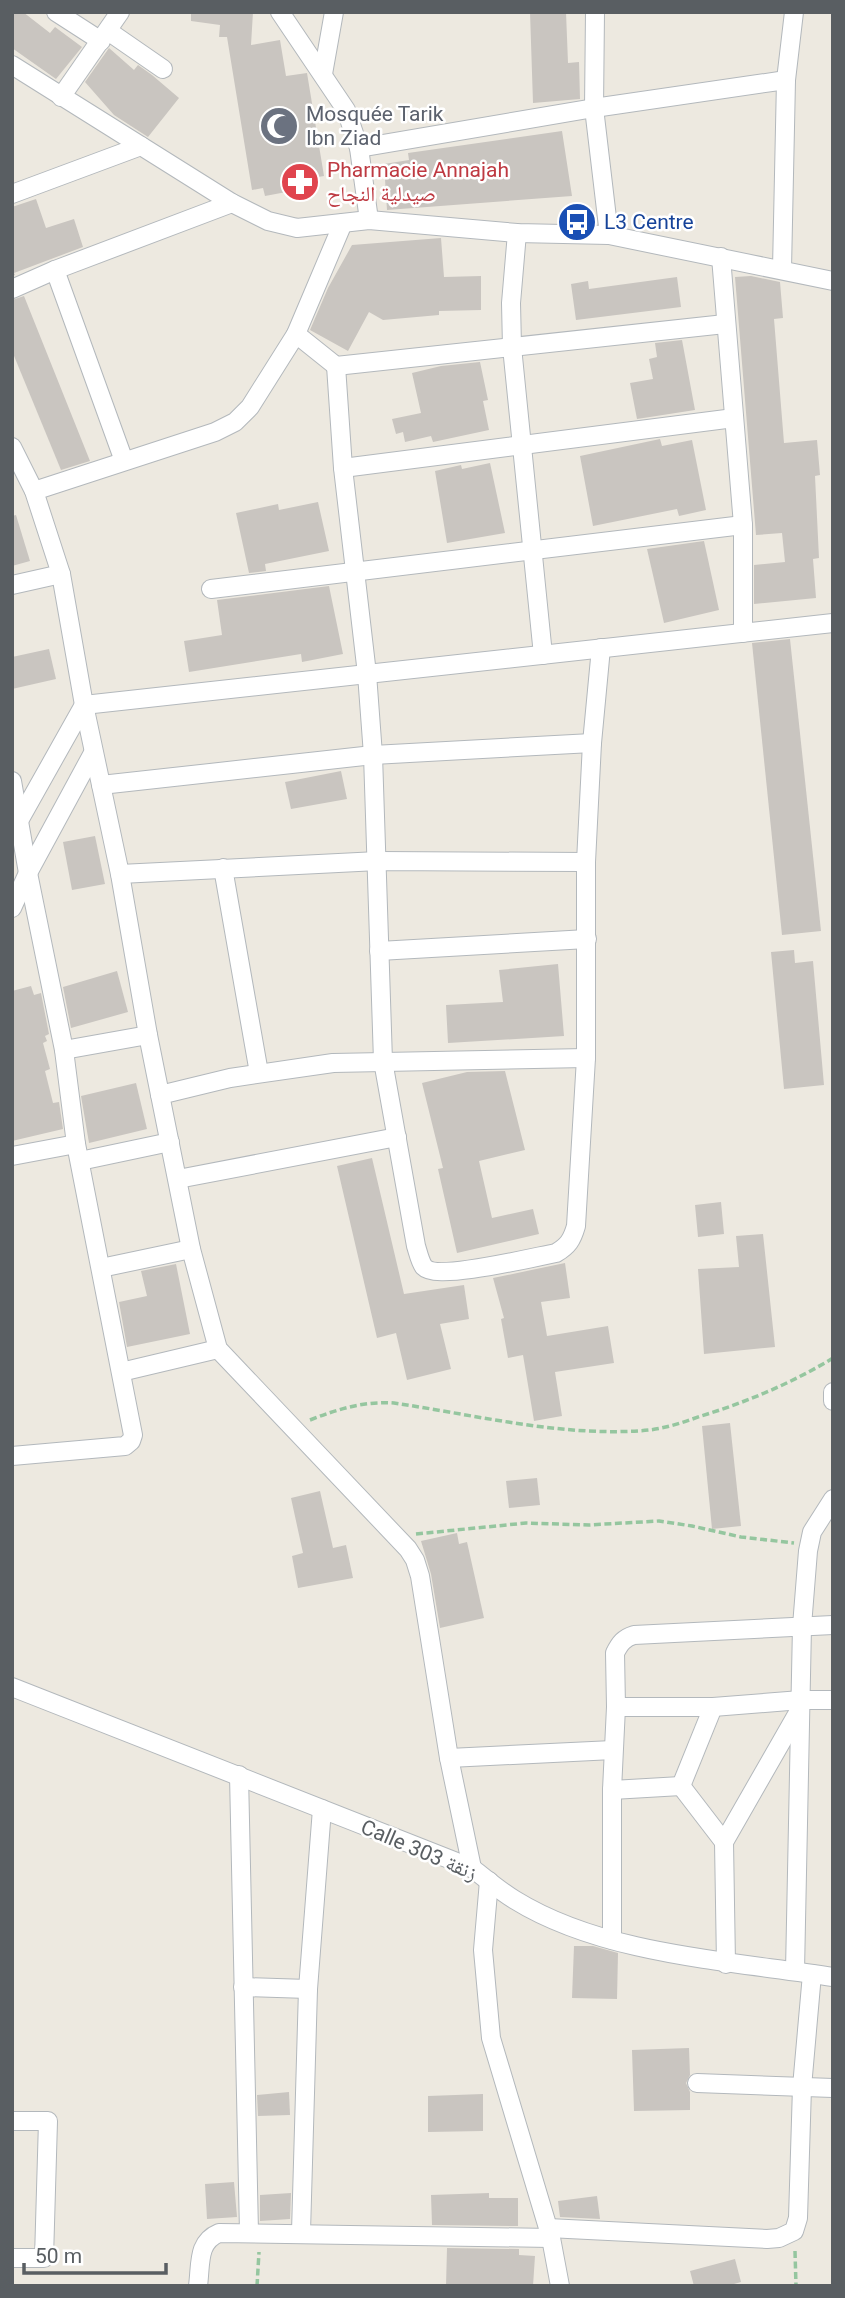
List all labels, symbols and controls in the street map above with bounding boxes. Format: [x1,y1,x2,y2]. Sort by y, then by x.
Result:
place label: Mosquée Tarik Ibn Ziad [306,102,444,150]
mosque icon: Mosquée Tarik Ibn Ziad [258,105,300,147]
place label: Pharmacie Annajah صيدلية النجاح [327,158,509,207]
pharmacy icon: Pharmacie Annajah صيدلية النجاح [279,161,321,203]
bus stop icon: L3 Centre [556,201,598,243]
place label: L3 Centre [604,210,694,234]
street label: Calle 303 زنقة [357,1815,481,1885]
scale bar [24,2232,166,2276]
text: 50 m [35,2244,82,2268]

